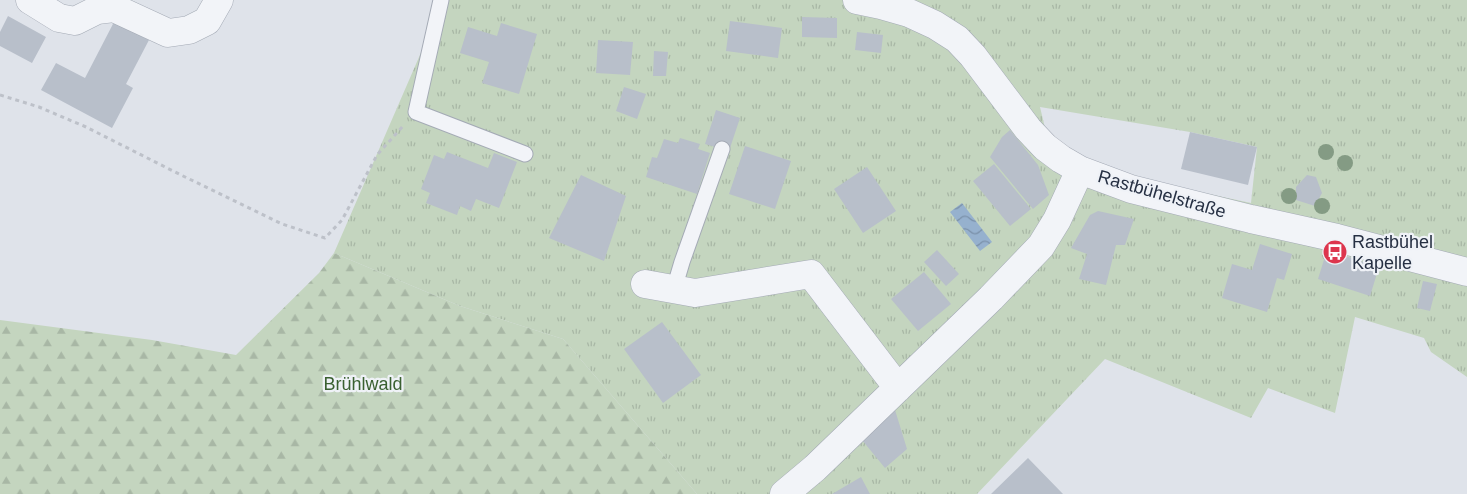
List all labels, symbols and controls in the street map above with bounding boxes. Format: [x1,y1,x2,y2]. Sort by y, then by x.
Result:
street label: Rastbühelstraße [1096,166,1228,222]
place label: Rastbühel Kapelle [1352,232,1433,273]
bus stop icon: Rastbühel Kapelle [1322,239,1348,265]
park label: Brühlwald [323,374,403,394]

